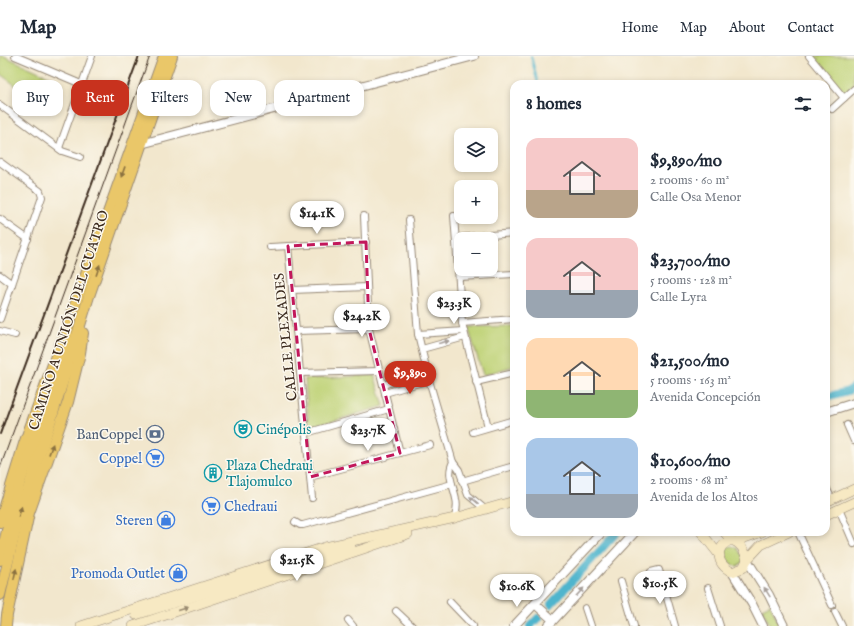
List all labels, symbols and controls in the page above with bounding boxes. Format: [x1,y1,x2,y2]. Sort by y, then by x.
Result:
text: Map [20,16,56,40]
text: Home [622,19,658,37]
text: Map [680,19,707,37]
text: About [729,19,765,37]
text: Contact [787,19,834,37]
chip: Buy [12,80,63,116]
chip: Rent [71,80,129,116]
chip: Filters [137,80,202,116]
chip: New [210,80,266,116]
chip: Apartment [274,80,364,116]
icon: filters [792,93,814,115]
text: 8 homes [526,94,581,115]
map controls [454,128,498,276]
button: layers [454,128,498,172]
text: $9,890/mo [650,151,722,172]
icon: home [558,154,606,202]
one-way arrow [120,166,126,178]
text: 2 rooms · 60 m² [650,172,729,189]
button: + [454,180,498,224]
text: Calle Osa Menor [650,189,741,206]
pin: $14.1K [284,201,350,235]
text: $14.1K [299,205,335,222]
street label: CAMINO A UNIÓN DEL CUATRO [24,207,113,433]
button: − [454,232,498,276]
text: $23,700/mo [650,251,730,272]
icon: home [558,254,606,302]
one-way arrow [95,264,101,276]
street label: CALLE PLEXADES [270,272,302,402]
text: 5 rooms · 128 m² [650,272,732,289]
text: Calle Lyra [650,289,707,306]
pin: $23.3K [421,291,487,325]
text: $23.3K [436,295,472,312]
pin: $24.2K [329,304,395,338]
text: $24.2K [343,308,381,325]
one-way arrow [437,339,450,345]
text: $21,500/mo [650,351,729,372]
icon: home [558,354,606,402]
pin: $9,890 [377,361,443,395]
text: $9,890 [393,365,427,382]
text: 5 rooms · 163 m² [650,372,731,389]
text: Avenida Concepción [650,389,761,406]
pin: $23.7K [335,418,401,452]
theatre icon: Cinépolis [233,419,253,439]
place label: Cinépolis [256,421,311,439]
text: $23.7K [350,422,386,439]
bank icon: BanCoppel [145,424,165,444]
place label: BanCoppel [76,426,142,444]
one-way arrow [49,443,55,455]
supermarket icon: Coppel [145,448,165,468]
place label: Coppel [99,450,142,468]
text: $10,600/mo [650,451,730,472]
icon: home [558,454,606,502]
place label: Plaza Chedraui Tlajomulco [226,457,313,491]
building icon: Plaza Chedraui Tlajomulco [203,463,223,483]
text: 2 rooms · 68 m² [650,472,728,489]
text: Avenida de los Altos [650,489,758,506]
supermarket icon: Chedraui [201,496,221,516]
one-way arrow [469,496,479,504]
place label: Chedraui [224,498,278,516]
one-way arrow [17,505,23,517]
shop icon: Steren [156,510,176,530]
place label: Steren [116,512,154,530]
pin: $21.5K [264,548,330,582]
text: $21.5K [279,552,315,569]
shop icon: Promoda Outlet [168,563,188,583]
place label: Promoda Outlet [71,565,165,583]
one-way arrow [12,568,18,580]
pin: $10.5K [627,571,693,605]
pin: $10.6K [484,574,550,608]
text: $10.5K [642,575,678,592]
text: $10.6K [499,578,535,595]
one-way arrow [575,587,585,597]
one-way arrow [763,587,771,597]
one-way arrow [177,606,189,612]

